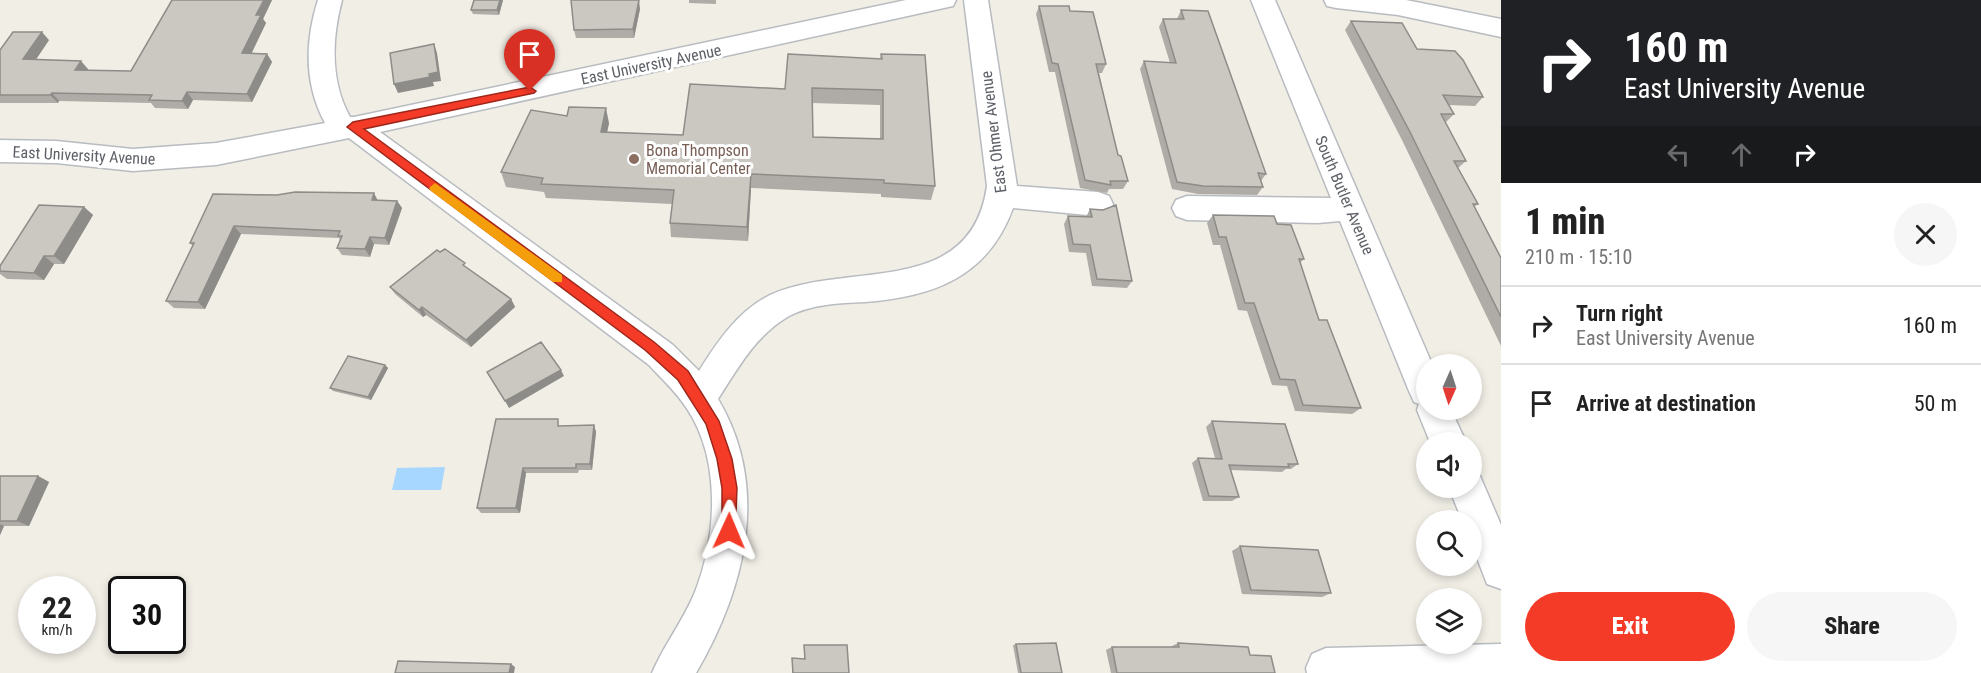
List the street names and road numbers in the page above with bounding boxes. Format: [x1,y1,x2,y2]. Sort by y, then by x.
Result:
street label: East University Avenue [579,40,723,89]
street label: East Ohmer Avenue [977,70,1010,194]
street label: South Butler Avenue [1311,133,1378,257]
street label: East University Avenue [12,142,156,169]

